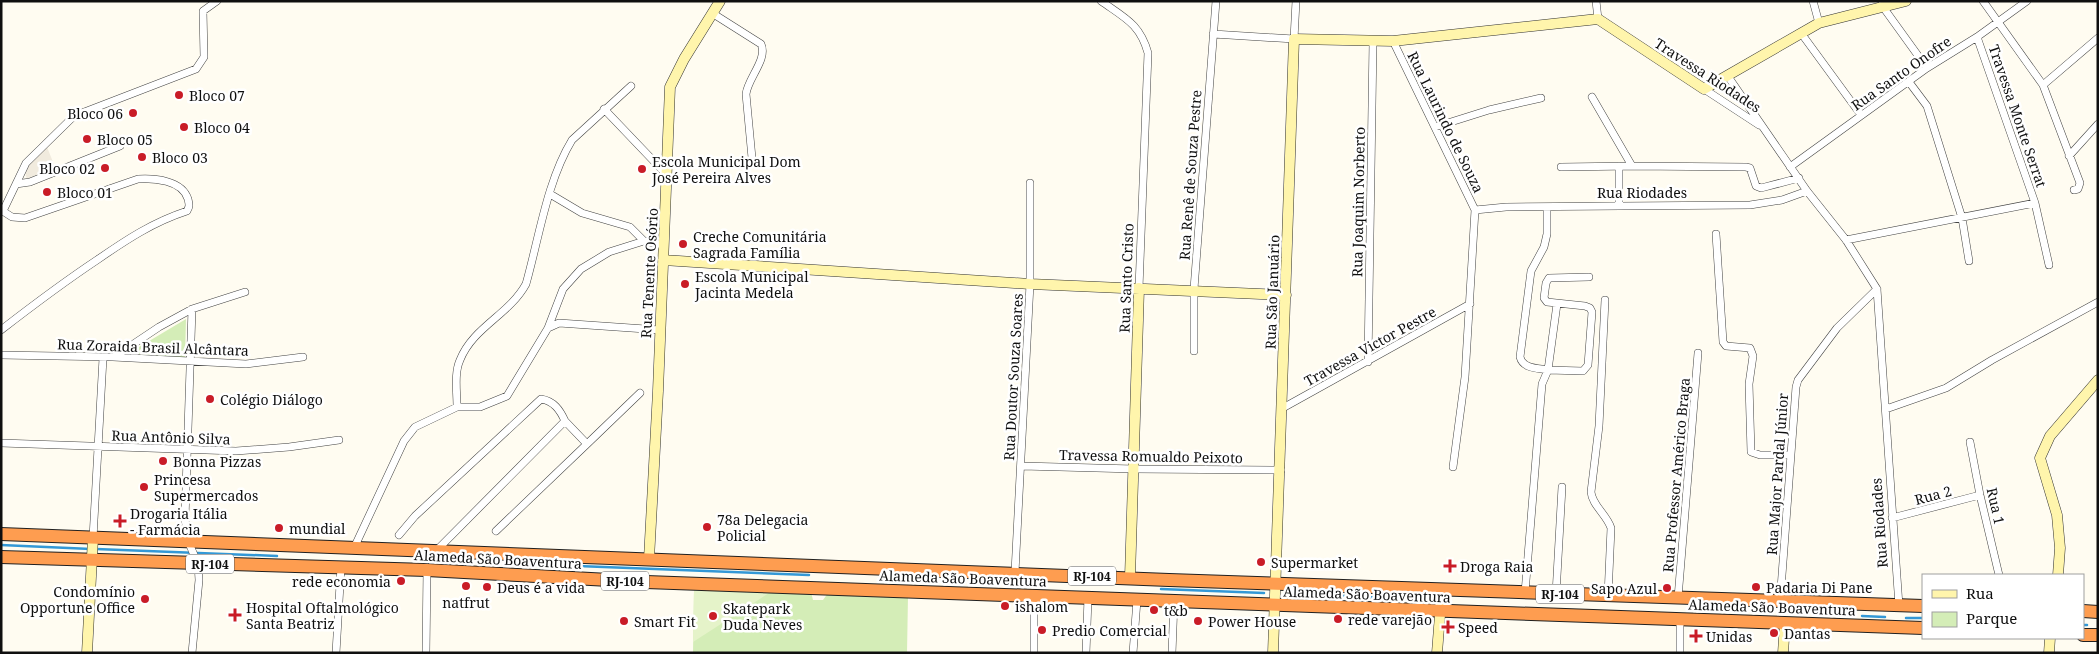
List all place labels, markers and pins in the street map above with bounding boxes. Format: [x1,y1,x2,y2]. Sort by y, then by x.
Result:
place label: Bloco 07 [189,86,245,105]
marker: Bloco 07 [173,89,185,101]
place label: Bloco 06 [67,104,123,123]
marker: Bloco 06 [127,107,139,119]
place label: Bloco 04 [194,118,250,137]
marker: Bloco 04 [178,121,190,133]
place label: Bloco 05 [97,130,153,149]
marker: Bloco 05 [81,133,93,145]
place label: Bloco 03 [152,148,208,167]
marker: Bloco 03 [136,151,148,163]
place label: Escola Municipal Dom José Pereira Alves [651,152,801,187]
place label: Bloco 02 [39,159,95,178]
marker: Bloco 02 [99,162,111,174]
marker: Escola Municipal Dom José Pereira Alves [636,163,648,175]
place label: Bloco 01 [57,183,113,202]
marker: Bloco 01 [41,186,53,198]
place label: Creche Comunitária Sagrada Família [693,227,827,262]
marker: Creche Comunitária Sagrada Família [677,238,689,250]
place label: Escola Municipal Jacinta Medela [694,267,809,302]
marker: Escola Municipal Jacinta Medela [679,278,691,290]
place label: Colégio Diálogo [220,390,323,409]
marker: Colégio Diálogo [204,393,216,405]
place label: Bonna Pizzas [173,452,261,471]
marker: Bonna Pizzas [157,455,169,467]
place label: Princesa Supermercados [154,470,258,505]
marker: Princesa Supermercados [138,481,150,493]
place label: Drogaria Itália - Farmácia [130,504,228,539]
place label: 78a Delegacia Policial [717,510,808,545]
marker: Drogaria Itália - Farmácia [114,515,126,527]
place label: mundial [289,519,346,538]
marker: 78a Delegacia Policial [701,521,713,533]
marker: mundial [273,522,285,534]
place label: Supermarket [1271,553,1358,572]
marker: Supermarket [1255,556,1267,568]
place label: Droga Raia [1460,557,1533,576]
marker: Droga Raia [1444,560,1456,572]
place label: rede economia [292,572,391,591]
marker: rede economia [395,575,407,587]
place label: Deus é a vida [497,578,585,597]
place label: Padaria Di Pane [1766,578,1873,597]
place label: Sapo Azul [1591,579,1658,598]
marker: natfrut [460,580,472,592]
marker: Deus é a vida [481,581,493,593]
marker: Padaria Di Pane [1750,581,1762,593]
place label: Condomínio Opportune Office [20,582,135,617]
marker: Sapo Azul [1661,582,1673,594]
marker: Condomínio Opportune Office [139,593,151,605]
place label: natfrut [442,593,490,612]
place label: ishalom [1015,597,1068,616]
place label: Hospital Oftalmológico Santa Beatriz [246,598,399,633]
place label: Skatepark Duda Neves [723,599,802,634]
marker: ishalom [999,600,1011,612]
place label: t&b [1164,601,1188,620]
marker: t&b [1148,604,1160,616]
marker: Hospital Oftalmológico Santa Beatriz [228,608,242,622]
marker: Skatepark Duda Neves [707,610,719,622]
place label: rede varejão [1348,610,1432,629]
place label: Smart Fit [634,612,696,631]
place label: Power House [1208,612,1296,631]
marker: rede varejão [1332,613,1344,625]
marker: Smart Fit [618,615,630,627]
marker: Power House [1192,615,1204,627]
place label: Speed [1458,618,1498,637]
place label: Predio Comercial [1052,621,1168,640]
marker: Speed [1442,621,1454,633]
marker: Predio Comercial [1036,624,1048,636]
place label: Dantas [1784,624,1830,643]
place label: Unidas [1706,627,1752,646]
marker: Dantas [1768,627,1780,639]
marker: Unidas [1690,630,1702,642]

